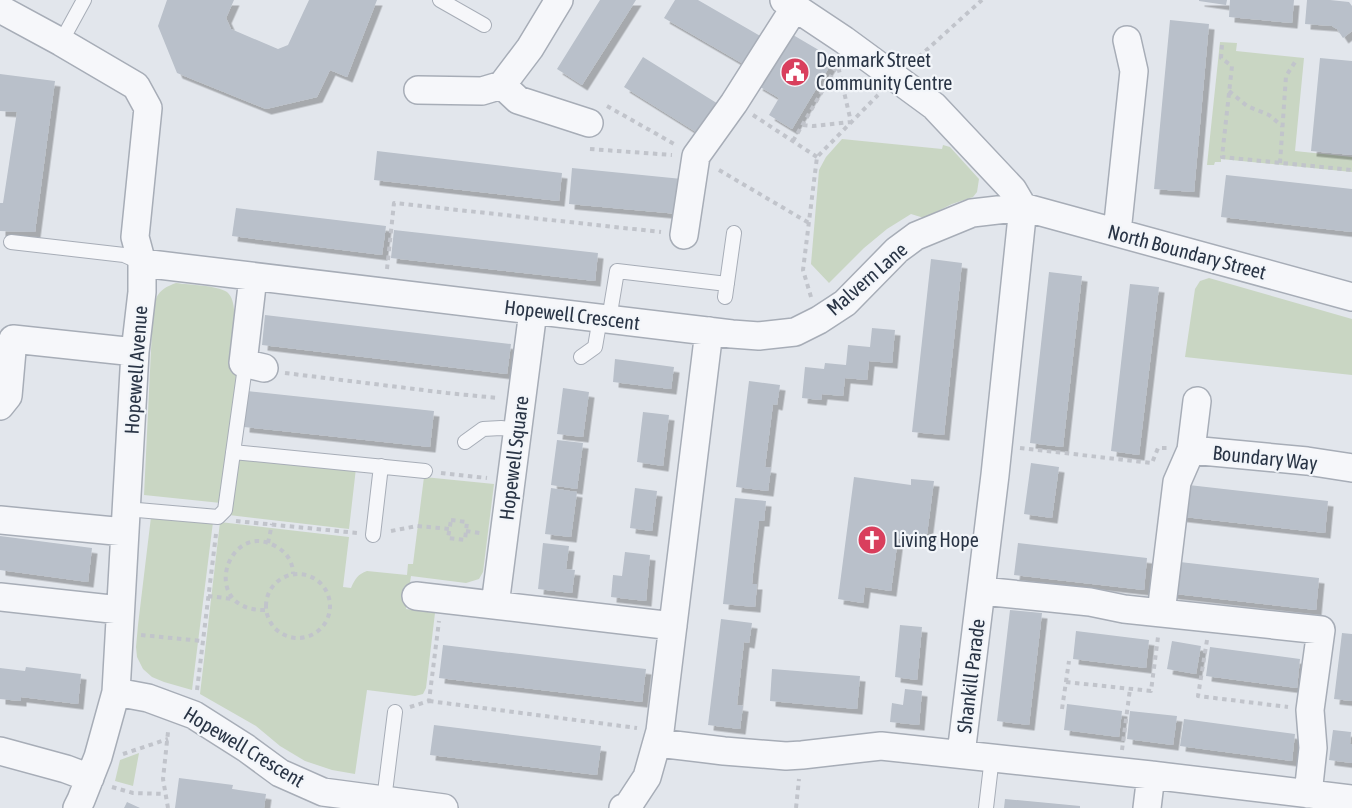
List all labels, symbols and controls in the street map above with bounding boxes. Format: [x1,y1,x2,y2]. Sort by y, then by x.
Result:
place label: Denmark Street Community Centre [816,48,952,94]
public building icon: Denmark Street Community Centre [779,56,811,88]
street label: North Boundary Street [1105,219,1269,284]
street label: Malvern Lane [822,237,912,320]
street label: Hopewell Crescent [503,295,641,334]
street label: Hopewell Avenue [120,305,151,435]
street label: Hopewell Square [494,394,533,522]
street label: Boundary Way [1211,441,1319,474]
church icon: Living Hope [856,524,888,556]
place label: Living Hope [893,528,979,551]
street label: Shankill Parade [952,617,989,735]
street label: Hopewell Crescent [180,702,309,792]

